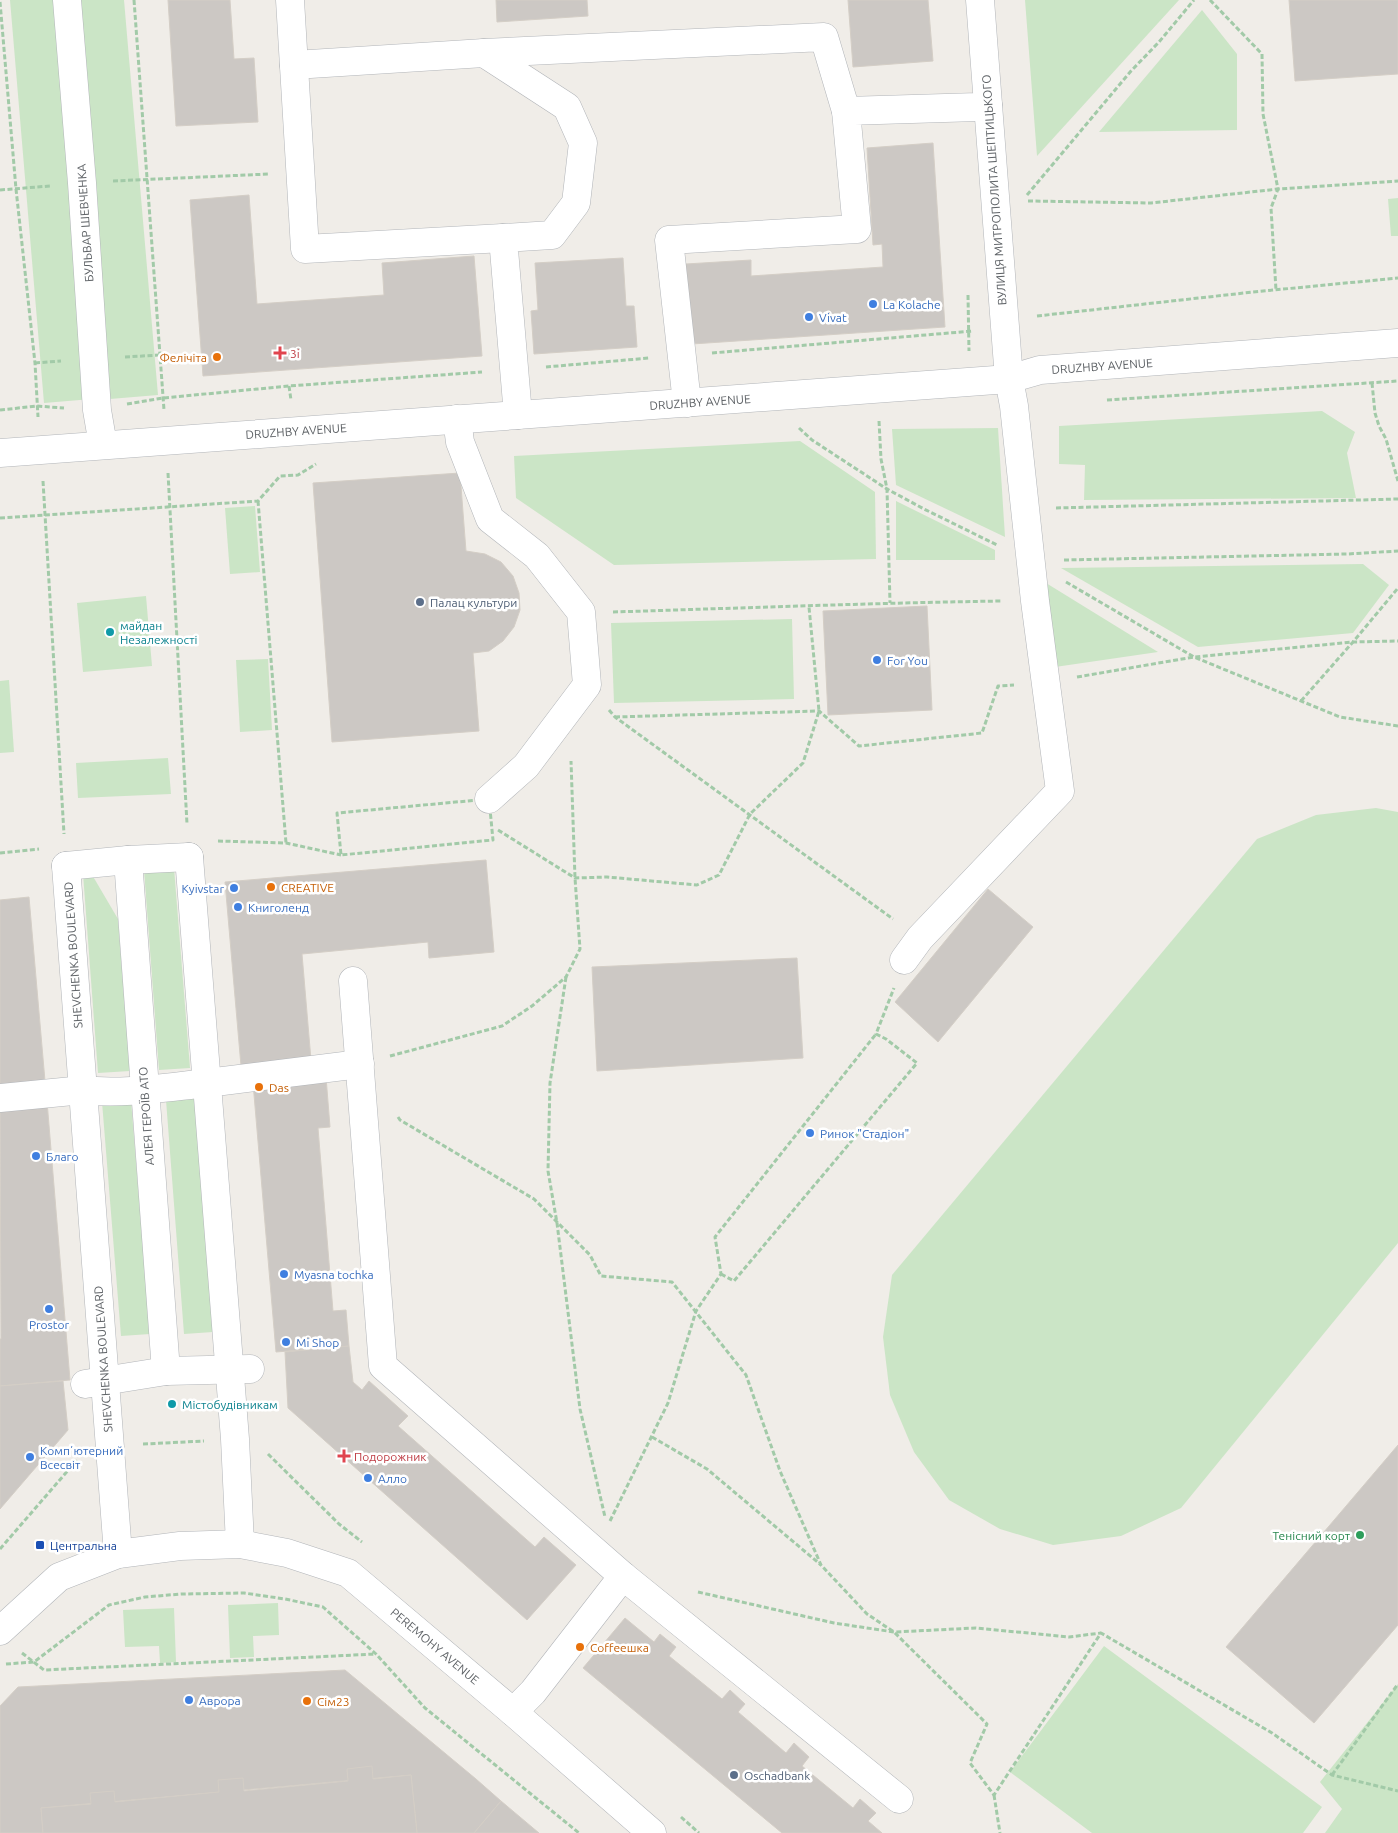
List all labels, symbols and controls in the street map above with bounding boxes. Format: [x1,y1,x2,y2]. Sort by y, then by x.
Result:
street label: ВУЛИЦЯ МИТРОПОЛИТА ШЕПТИЦЬКОГО [979,74,1009,306]
street label: БУЛЬВАР ШЕВЧЕНКА [74,163,96,282]
marker: La Kolache [867,298,879,310]
place label: La Kolache [883,298,941,311]
marker: Vivat [803,311,815,323]
place label: Vivat [819,311,847,324]
marker: 3i [274,347,286,359]
place label: 3i [290,347,300,360]
place label: Фелічіта [159,351,207,364]
marker: Фелічіта [211,351,223,363]
street label: DRUZHBY AVENUE [1051,356,1153,376]
street label: DRUZHBY AVENUE [649,392,751,412]
street label: DRUZHBY AVENUE [245,421,347,441]
marker: Палац культури [414,596,426,608]
place label: Палац культури [430,596,517,609]
place label: майдан Незалежності [120,619,198,646]
marker: майдан Незалежності [104,626,116,638]
marker: For You [871,654,883,666]
place label: For You [887,654,928,667]
street label: SHEVCHENKA BOULEVARD [61,881,85,1029]
marker: CREATIVE [265,881,277,893]
place label: CREATIVE [281,881,334,894]
place label: Kyivstar [182,882,224,895]
marker: Kyivstar [228,882,240,894]
marker: Книголенд [232,901,244,913]
place label: Книголенд [248,901,309,914]
street label: АЛЕЯ ГЕРОЇВ АТО [136,1066,156,1166]
marker: Das [253,1081,265,1093]
place label: Das [269,1081,289,1094]
marker: Ринок "Стадіон" [804,1127,816,1139]
place label: Ринок "Стадіон" [820,1127,909,1140]
marker: Благо [30,1150,42,1162]
place label: Благо [46,1150,78,1163]
marker: Myasna tochka [278,1268,290,1280]
place label: Myasna tochka [294,1268,374,1281]
street label: SHEVCHENKA BOULEVARD [91,1285,115,1433]
marker: Prostor [43,1303,55,1315]
place label: Prostor [29,1318,70,1331]
marker: Mi Shop [280,1336,292,1348]
place label: Mi Shop [296,1336,339,1349]
marker: Містобудівникам [166,1398,178,1410]
place label: Містобудівникам [182,1398,278,1411]
place label: Компʼютерний Всесвіт [40,1444,123,1471]
marker: Подорожник [338,1450,350,1462]
place label: Подорожник [354,1450,426,1463]
marker: Компʼютерний Всесвіт [24,1451,36,1463]
marker: Алло [362,1472,374,1484]
place label: Алло [378,1472,407,1485]
place label: Тенісний корт [1272,1529,1351,1542]
marker: Тенісний корт [1354,1529,1366,1541]
marker: Центральна [34,1539,46,1551]
place label: Центральна [50,1539,117,1552]
street label: PEREMOHY AVENUE [388,1605,482,1687]
marker: Coffeeшка [574,1641,586,1653]
place label: Coffeeшка [590,1641,649,1654]
marker: Аврора [183,1694,195,1706]
place label: Аврора [199,1694,241,1707]
marker: Сім23 [301,1695,313,1707]
place label: Сім23 [317,1695,350,1708]
marker: Oschadbank [728,1769,740,1781]
place label: Oschadbank [744,1769,810,1782]

